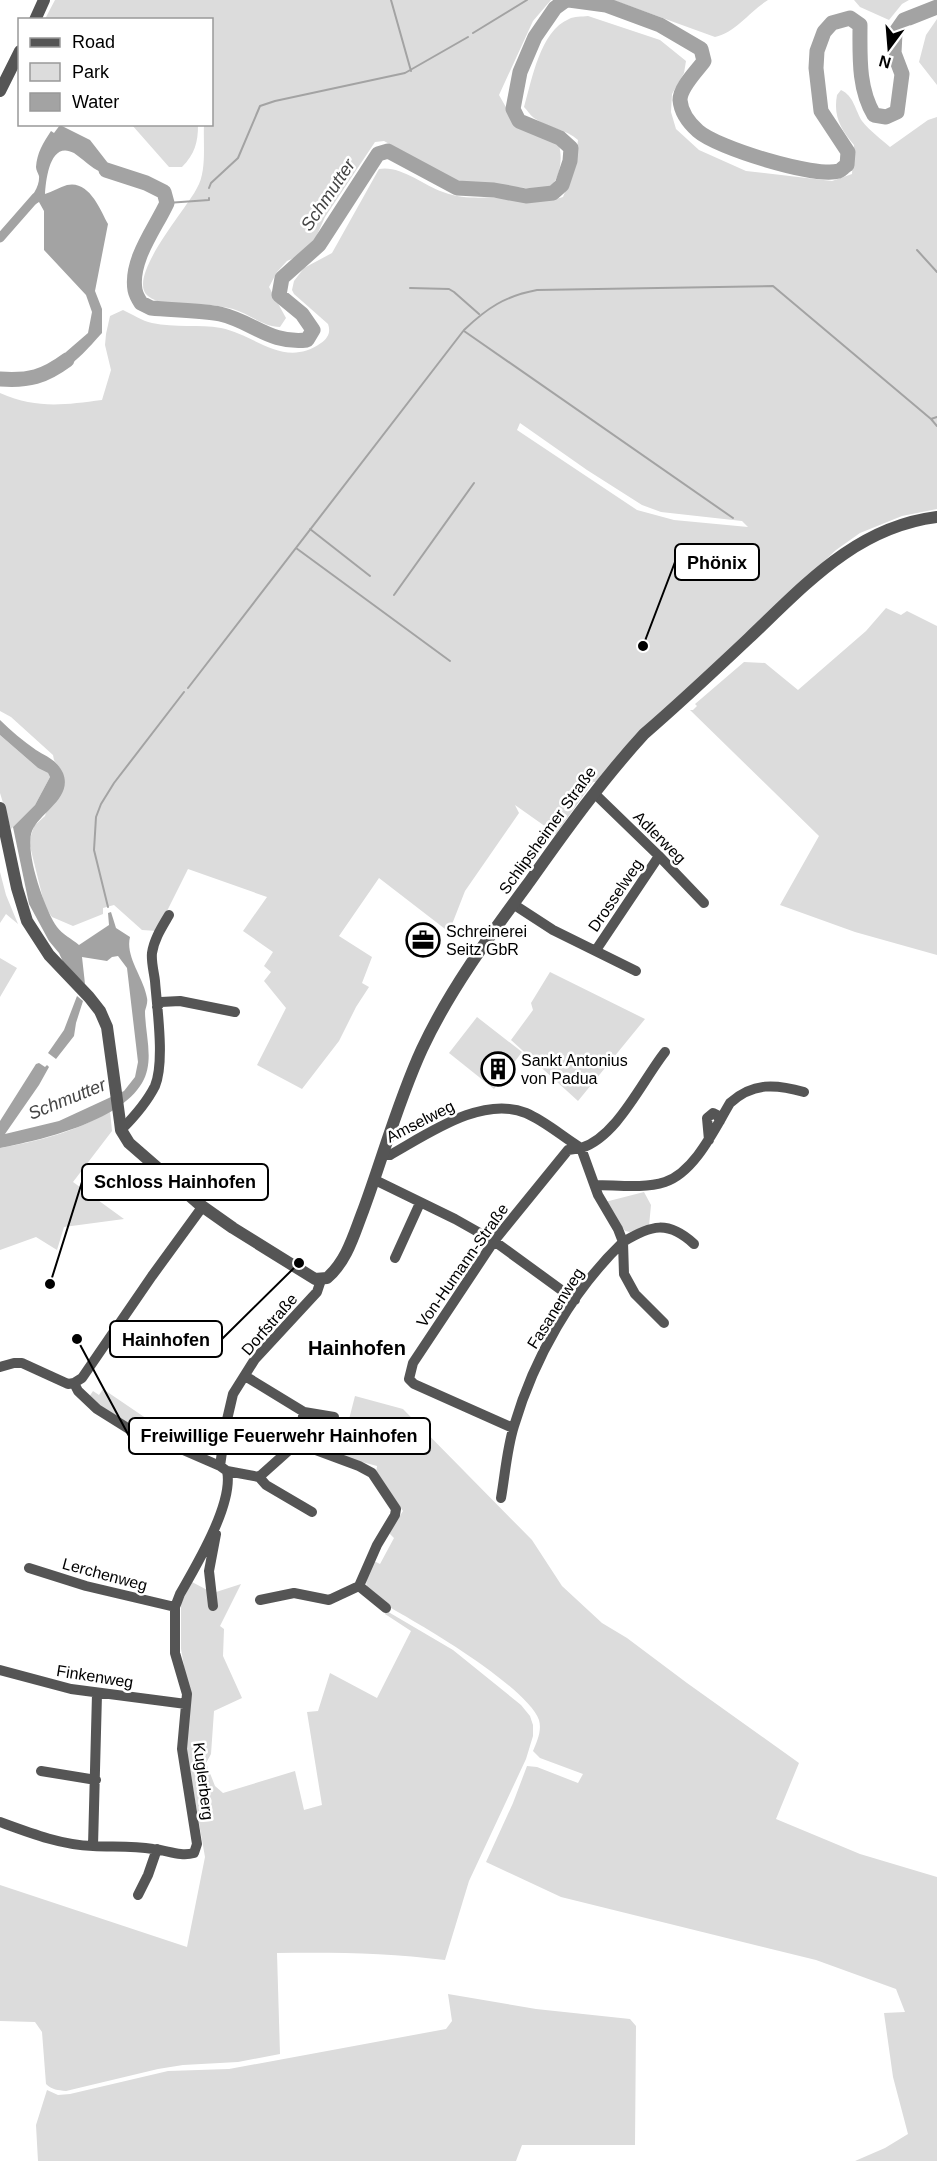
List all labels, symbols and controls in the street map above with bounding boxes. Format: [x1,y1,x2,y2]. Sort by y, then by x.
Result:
legend [18,18,213,126]
north arrow [859,18,919,78]
text: Road [72,32,115,52]
text: N [877,52,893,72]
text: Park [72,62,110,82]
text: Water [72,92,119,112]
water label: Schmutter [297,155,360,235]
callout: Phönix [675,544,759,580]
text: Phönix [687,553,747,573]
street label: Schlipsheimer Straße [496,763,599,897]
street label: Adlerweg [630,808,689,867]
street label: Drosselweg [585,856,646,935]
office icon: Schreinerei Seitz GbR [405,922,441,958]
place label: Schreinerei Seitz GbR [446,923,527,958]
building icon: Sankt Antonius von Padua [480,1051,516,1087]
place label: Sankt Antonius von Padua [521,1052,628,1087]
water label: Schmutter [25,1074,110,1124]
street label: Amselweg [383,1097,457,1146]
callout: Schloss Hainhofen [82,1164,268,1200]
text: Schloss Hainhofen [94,1172,256,1192]
street label: Von-Humann-Straße [413,1200,512,1330]
street label: Fasanenweg [524,1265,587,1352]
street label: Dorfstraße [238,1290,301,1358]
callout: Hainhofen [110,1321,222,1357]
text: Hainhofen [122,1330,210,1350]
district label: Hainhofen [308,1337,406,1359]
callout: Freiwillige Feuerwehr Hainhofen [129,1418,430,1454]
text: Freiwillige Feuerwehr Hainhofen [140,1426,418,1446]
street label: Lerchenweg [61,1555,149,1594]
street label: Finkenweg [55,1662,134,1691]
street label: Kuglerberg [190,1741,217,1821]

